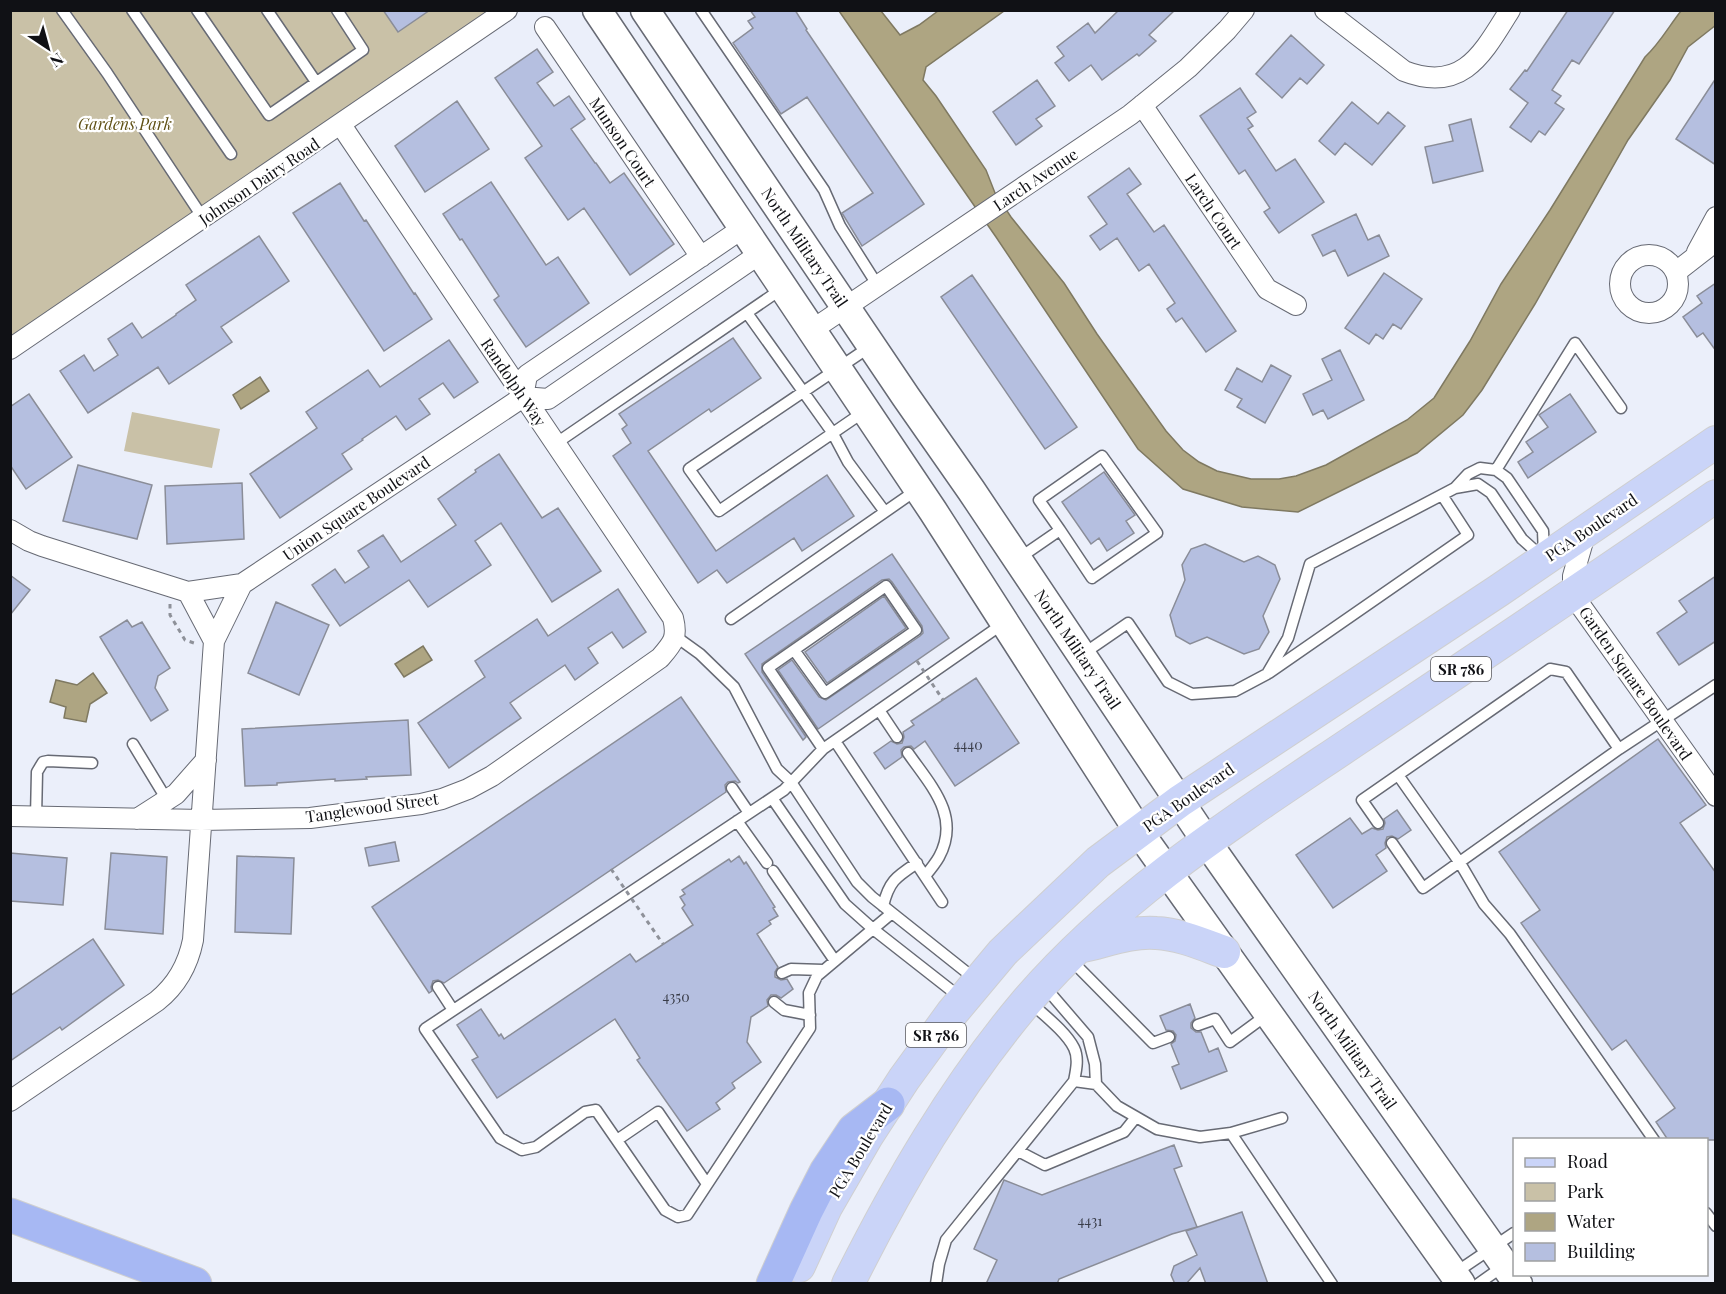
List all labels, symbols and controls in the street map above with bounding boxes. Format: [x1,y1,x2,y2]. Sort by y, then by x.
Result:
north arrow [18,18,78,78]
text: N [46,49,68,73]
street label: Munson Court [585,93,661,191]
park label: Gardens Park [78,113,172,134]
street label: Johnson Dairy Road [194,133,323,230]
street label: Larch Avenue [989,143,1081,215]
street label: Larch Court [1181,169,1247,253]
street label: North Military Trail [757,183,853,311]
street label: Randolph Way [477,334,551,430]
street label: Union Square Boulevard [278,451,434,565]
street label: PGA Boulevard [1541,488,1641,566]
street label: North Military Trail [1030,585,1126,713]
street label: Garden Square Boulevard [1575,602,1697,764]
road number: SR 786 [1431,657,1491,681]
house number: 4440 [953,735,983,754]
street label: PGA Boulevard [1138,758,1238,836]
street label: Tanglewood Street [304,787,440,827]
house number: 4350 [662,987,690,1006]
street label: North Military Trail [1304,987,1402,1114]
road number: SR 786 [906,1023,966,1047]
street label: PGA Boulevard [823,1099,897,1201]
legend [1513,1138,1708,1276]
text: Road [1567,1149,1608,1173]
text: Park [1567,1179,1604,1203]
text: Water [1566,1209,1615,1233]
house number: 4431 [1077,1211,1103,1230]
text: Building [1567,1239,1635,1263]

